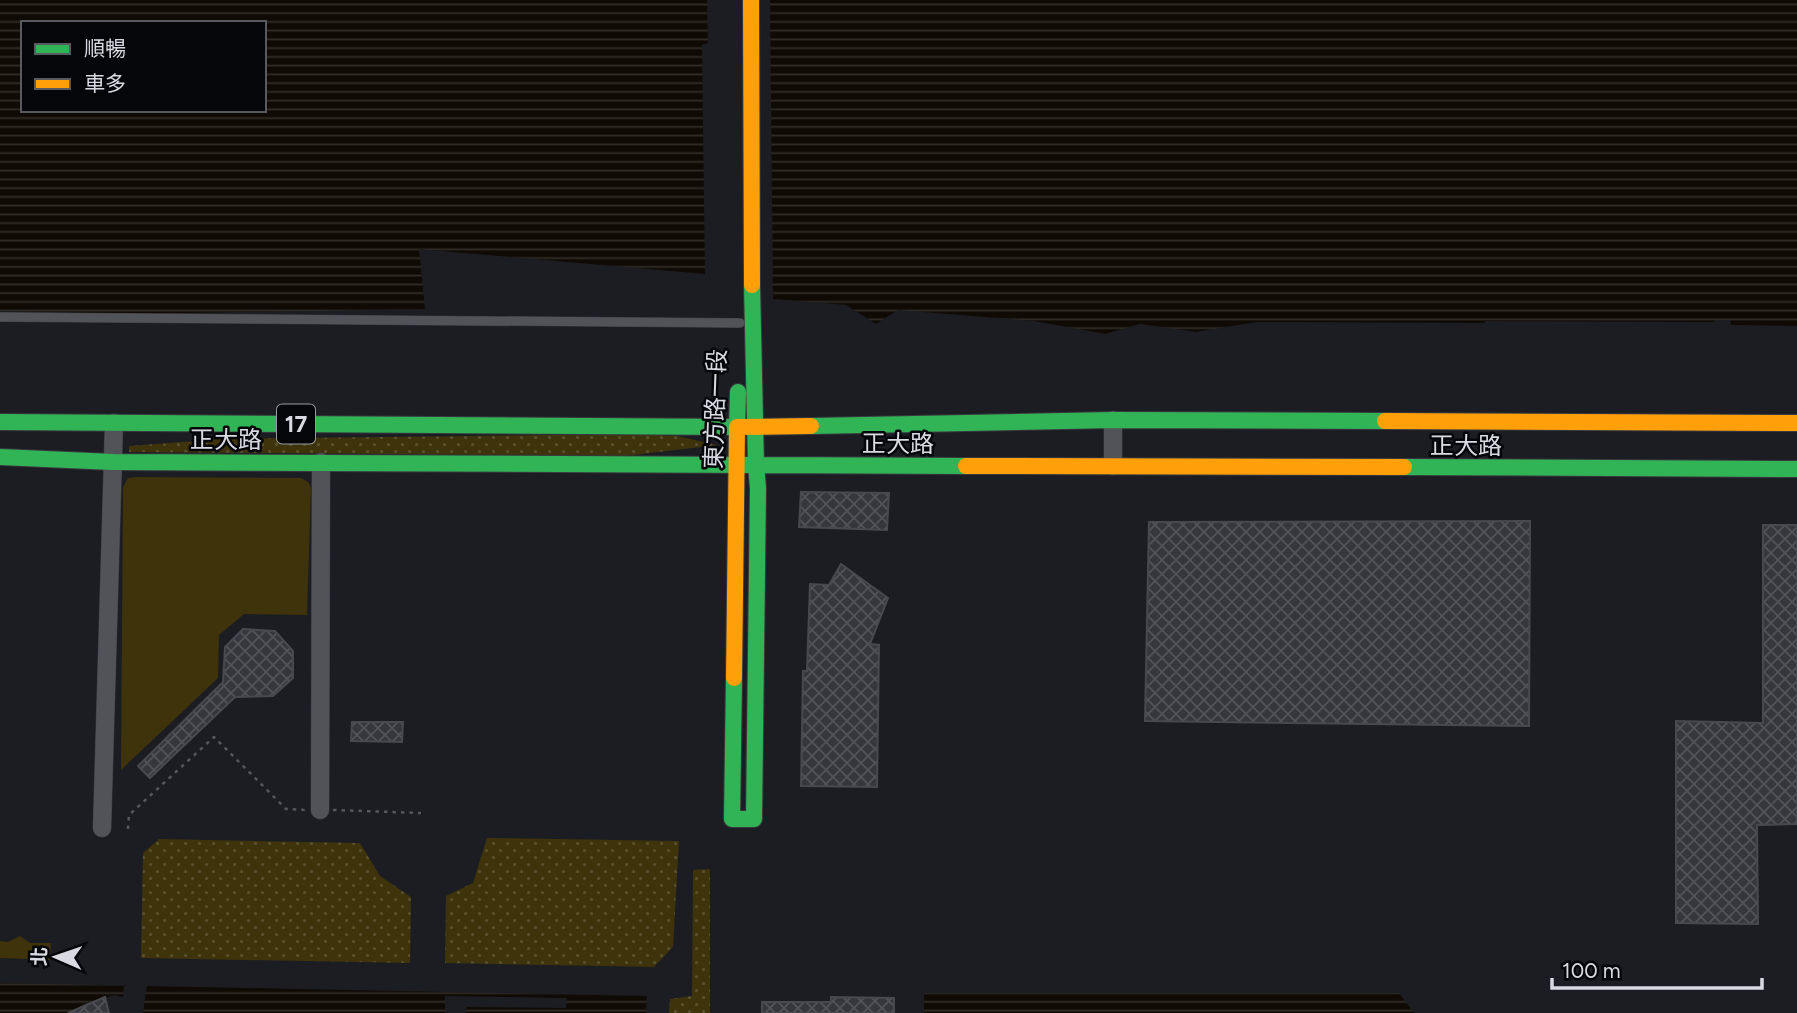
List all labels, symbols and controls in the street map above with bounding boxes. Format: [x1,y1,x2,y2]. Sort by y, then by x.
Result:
legend [21,21,266,112]
text: 順暢 [84,36,126,61]
text: 車多 [84,71,126,96]
street label: 東方路一段 [698,349,732,469]
road number: 17 [277,404,315,444]
street label: 正大路 [190,425,262,454]
street label: 正大路 [862,429,934,458]
street label: 正大路 [1430,431,1502,460]
north arrow [21,922,91,992]
scale bar [1552,946,1762,990]
text: 北 [28,947,51,966]
text: 100 m [1562,958,1621,983]

